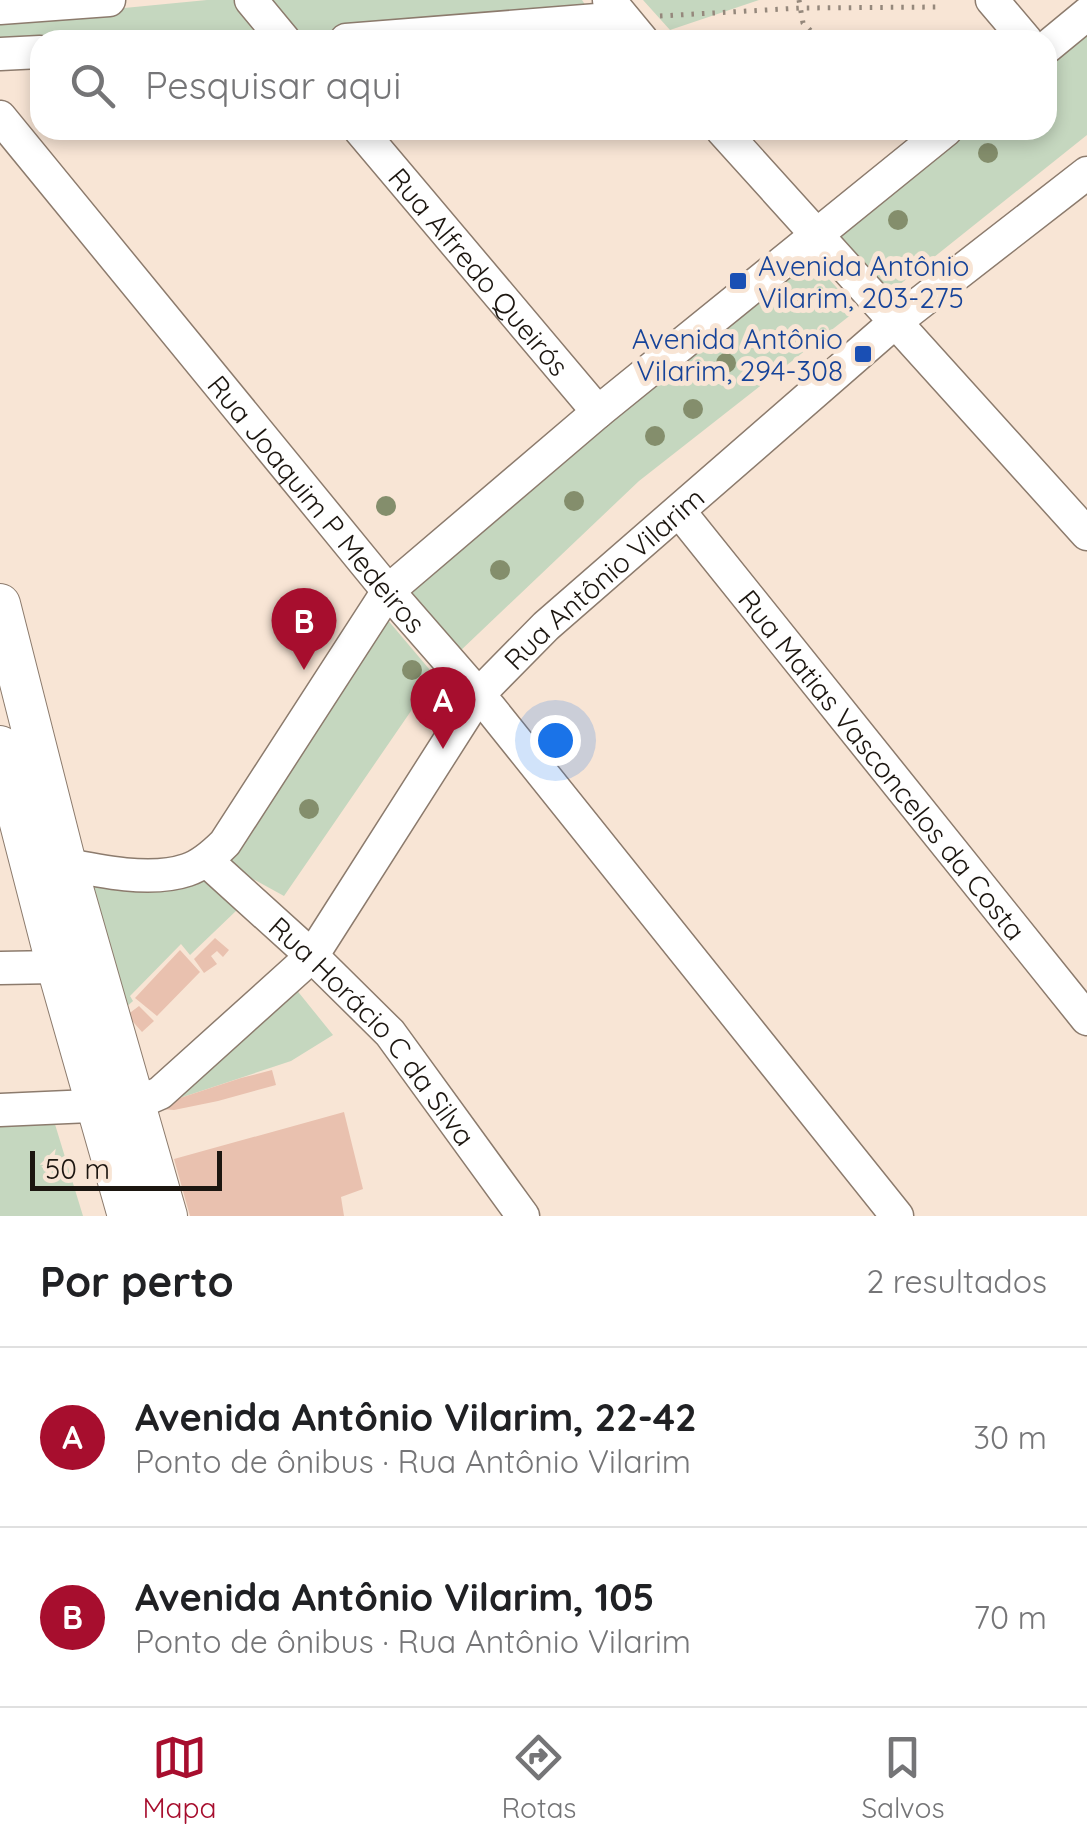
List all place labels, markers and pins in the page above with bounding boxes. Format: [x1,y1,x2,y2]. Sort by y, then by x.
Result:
place label: Avenida Antônio Vilarim, 203-275 [758,248,969,315]
marker: Avenida Antônio Vilarim, 203-275 [727,270,749,292]
place label: Avenida Antônio Vilarim, 294-308 [632,321,843,388]
marker: Avenida Antônio Vilarim, 294-308 [852,343,874,365]
pin: B [272,588,336,670]
pin: A [410,666,476,749]

